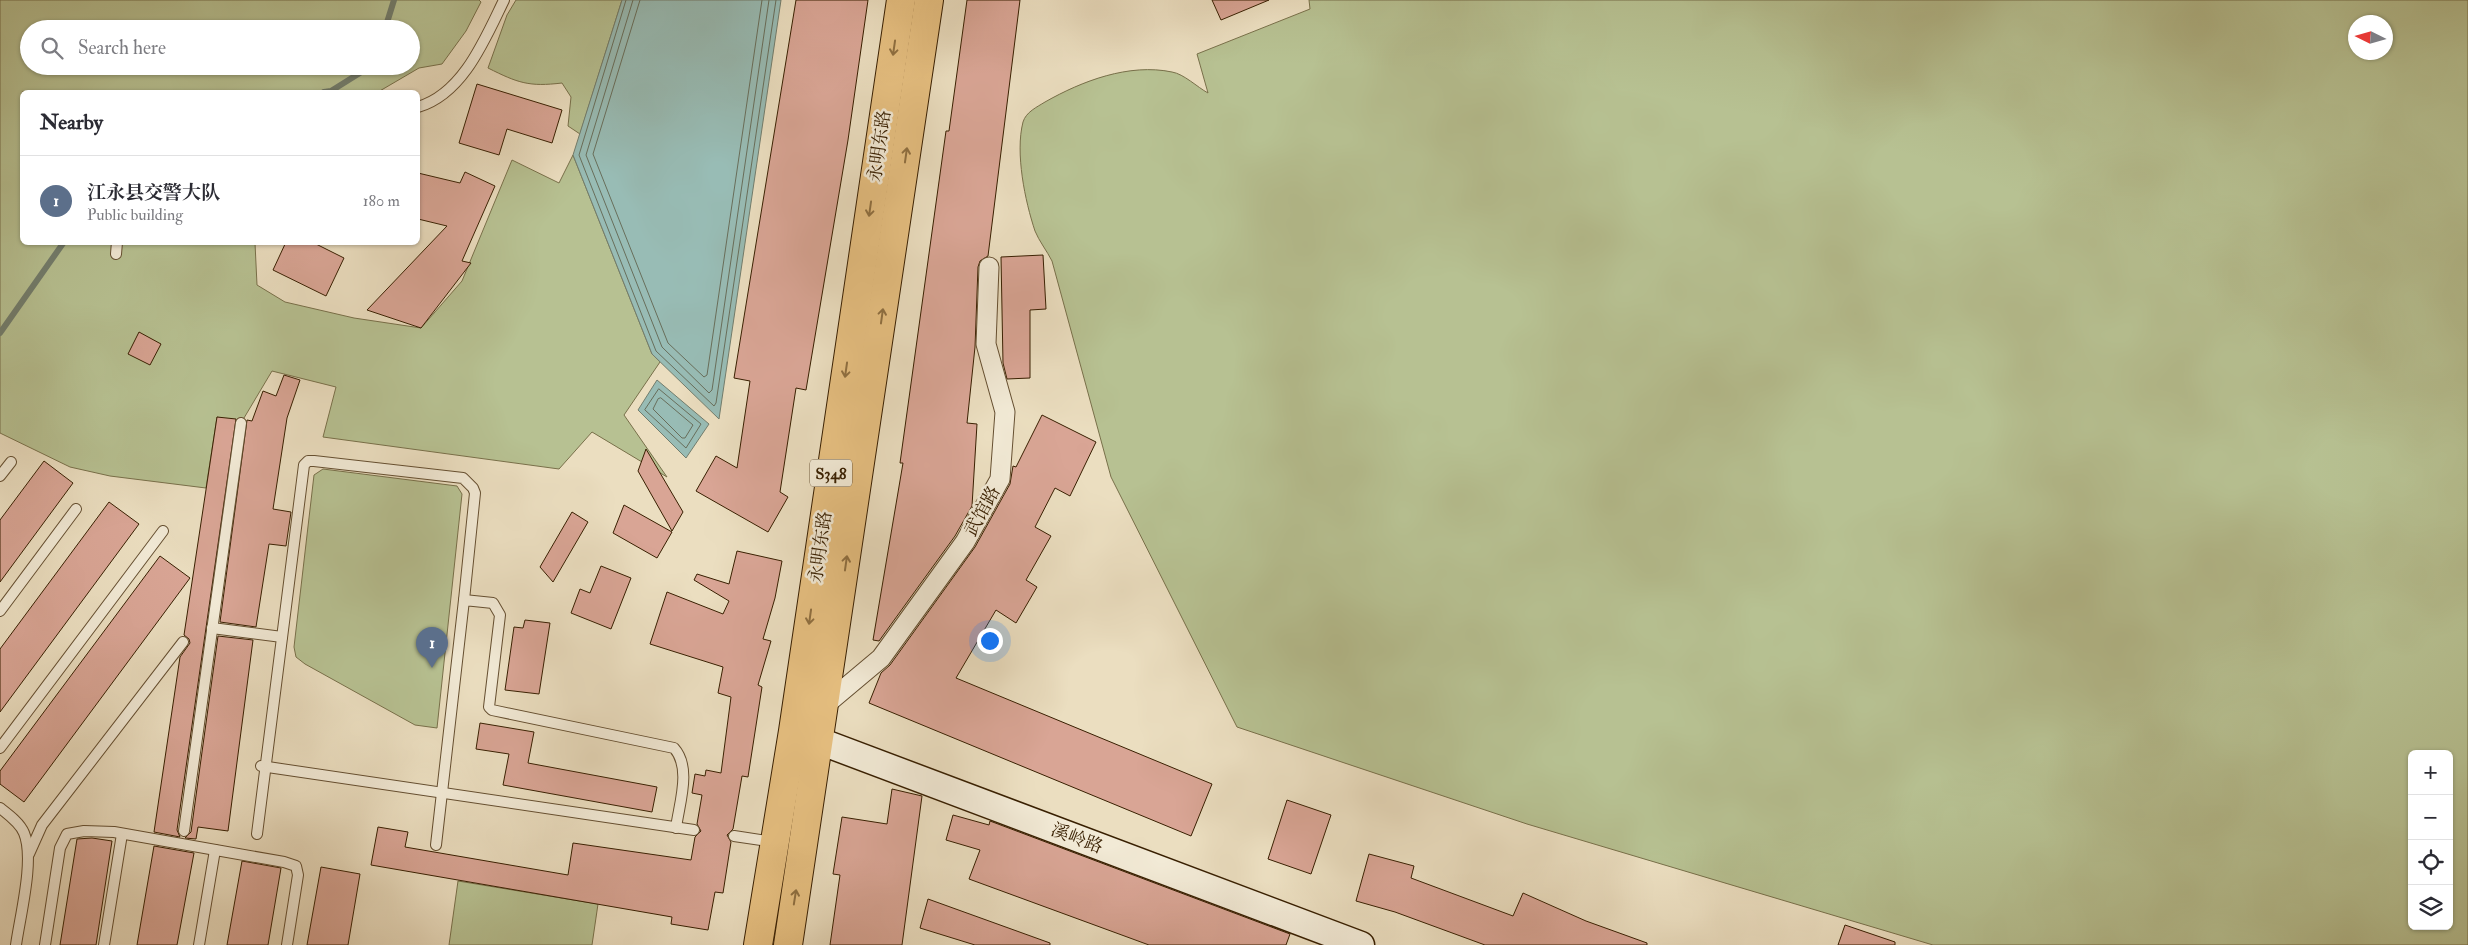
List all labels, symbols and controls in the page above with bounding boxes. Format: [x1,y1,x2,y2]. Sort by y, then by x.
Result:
north arrow [2348,15,2393,60]
search box [20,20,420,75]
icon: search [38,34,66,62]
text: Search here [78,36,166,60]
one-way arrow [888,40,898,56]
text: Nearby [40,109,103,136]
street label: 永明东路 [863,109,896,183]
one-way arrow [901,147,911,163]
text: 江永县交警大队 [87,181,220,205]
text: 1 [53,191,59,211]
text: 180 m [363,191,400,211]
one-way arrow [865,201,875,217]
text: Public building [87,205,183,225]
one-way arrow [877,308,887,324]
one-way arrow [841,361,851,377]
road number: S348 [810,459,852,486]
street label: 武馆路 [959,482,1006,540]
street label: 永明东路 [804,510,837,584]
one-way arrow [841,555,851,571]
one-way arrow [804,609,814,625]
pin: 1 [416,627,448,668]
your location [977,628,1003,654]
map controls [2408,750,2453,930]
button: + [2408,750,2453,795]
button: − [2408,795,2453,840]
street label: 溪岭路 [1047,818,1106,859]
button: locate [2408,840,2453,885]
button: layers [2408,885,2453,930]
one-way arrow [790,889,800,905]

